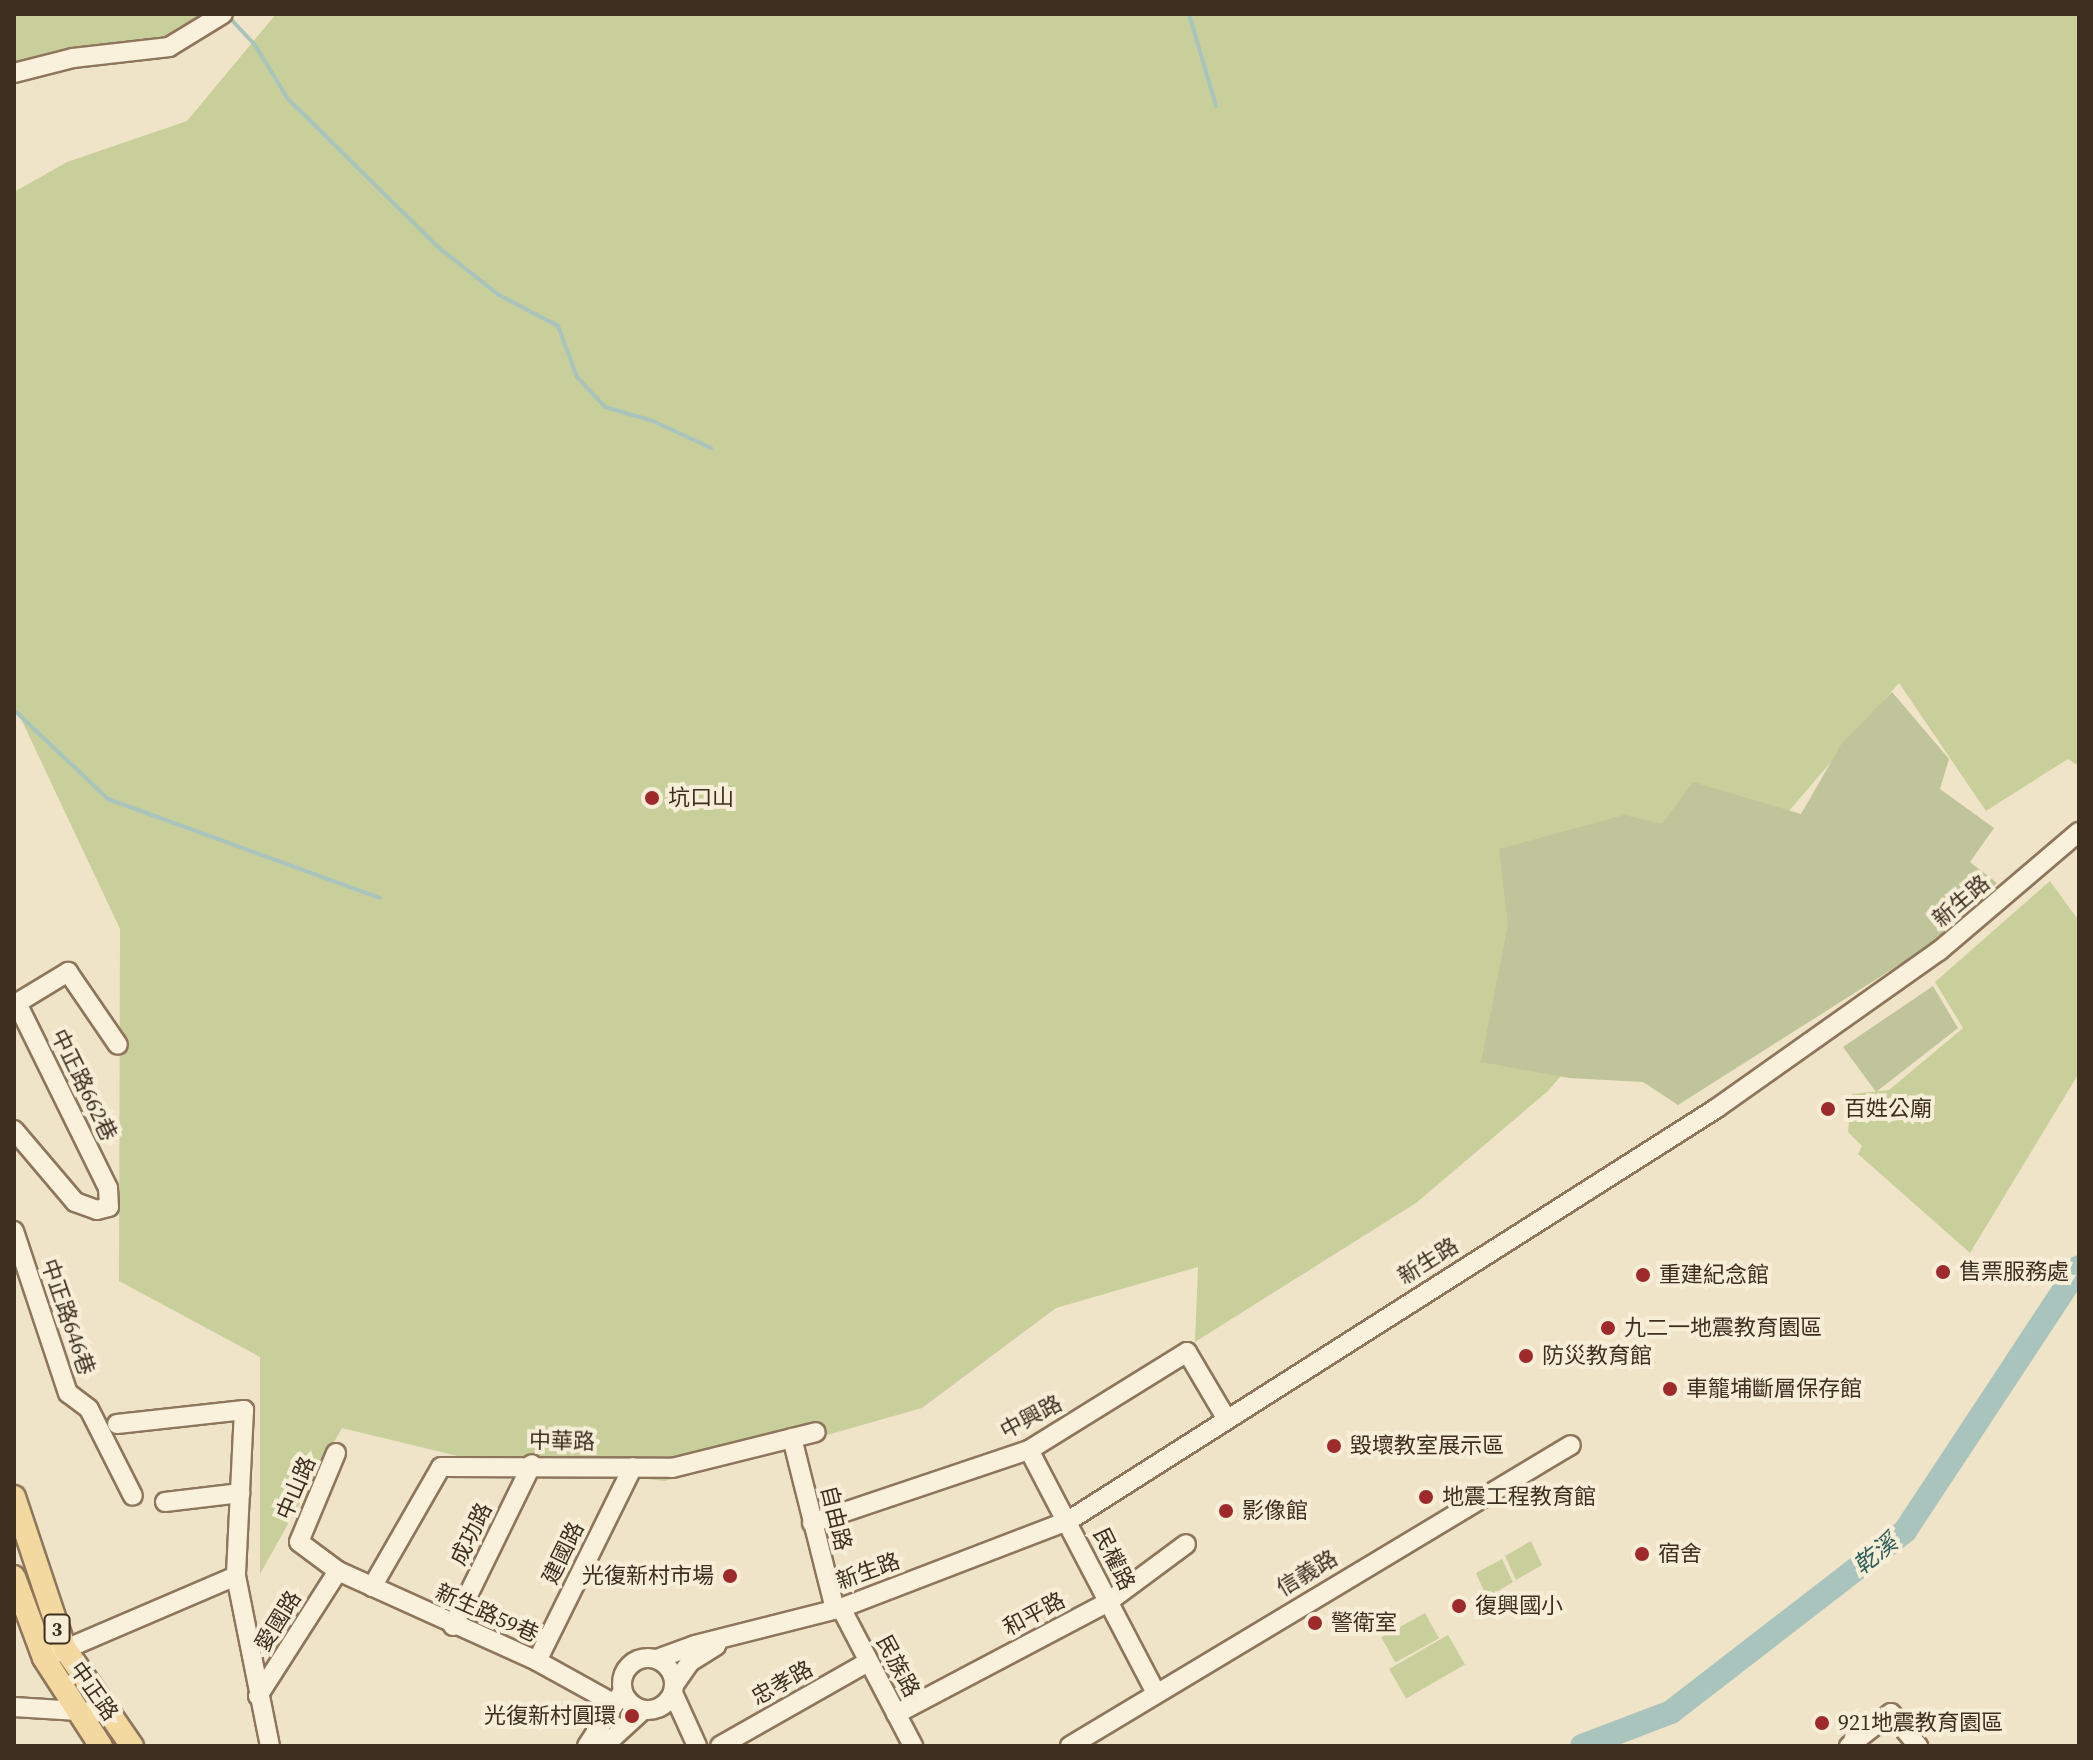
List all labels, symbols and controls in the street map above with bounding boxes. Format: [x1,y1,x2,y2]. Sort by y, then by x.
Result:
place label: 坑口山 [668,785,734,811]
marker: 坑口山 [643,789,661,807]
street label: 新生路 [1927,870,1995,932]
street label: 中正路662巷 [46,1025,122,1145]
place label: 百姓公廟 [1844,1096,1932,1122]
marker: 百姓公廟 [1819,1100,1837,1118]
street label: 新生路 [1393,1232,1463,1290]
street label: 中正路646巷 [36,1255,100,1379]
place label: 售票服務處 [1959,1259,2069,1285]
place label: 重建紀念館 [1659,1262,1769,1288]
marker: 售票服務處 [1934,1263,1952,1281]
marker: 重建紀念館 [1634,1266,1652,1284]
place label: 九二一地震教育園區 [1624,1315,1822,1341]
marker: 九二一地震教育園區 [1599,1319,1617,1337]
place label: 防災教育館 [1542,1343,1652,1369]
marker: 防災教育館 [1517,1347,1535,1365]
place label: 車籠埔斷層保存館 [1686,1376,1862,1402]
marker: 車籠埔斷層保存館 [1661,1380,1679,1398]
street label: 中興路 [996,1390,1066,1444]
street label: 中華路 [529,1427,595,1455]
place label: 毀壞教室展示區 [1350,1433,1504,1459]
marker: 毀壞教室展示區 [1325,1437,1343,1455]
street label: 中山路 [271,1452,321,1524]
street label: 自由路 [815,1483,857,1553]
place label: 地震工程教育館 [1442,1484,1596,1510]
marker: 地震工程教育館 [1417,1488,1435,1506]
place label: 影像館 [1242,1498,1308,1524]
street label: 成功路 [445,1499,497,1569]
marker: 影像館 [1217,1502,1235,1520]
street label: 建國路 [537,1518,589,1588]
street label: 民權路 [1088,1524,1140,1594]
water label: 乾溪 [1847,1528,1903,1580]
place label: 宿舍 [1658,1541,1702,1567]
street label: 信義路 [1272,1545,1342,1601]
marker: 宿舍 [1633,1545,1651,1563]
street label: 新生路 [832,1547,904,1595]
place label: 光復新村市場 [582,1563,714,1589]
marker: 光復新村市場 [721,1567,739,1585]
street label: 新生路59巷 [431,1579,543,1647]
street label: 愛國路 [249,1586,307,1656]
street label: 和平路 [999,1587,1069,1641]
place label: 復興國小 [1475,1593,1563,1619]
marker: 復興國小 [1450,1597,1468,1615]
place label: 警衛室 [1331,1610,1397,1636]
road number: 3 [43,1613,71,1645]
marker: 警衛室 [1306,1614,1324,1632]
street label: 民族路 [871,1631,925,1701]
street label: 忠孝路 [747,1655,817,1711]
street label: 中正路 [64,1656,124,1726]
place label: 光復新村圓環 [484,1703,616,1729]
marker: 光復新村圓環 [623,1707,641,1725]
place label: 921地震教育園區 [1838,1710,2003,1736]
marker: 921地震教育園區 [1813,1714,1831,1732]

